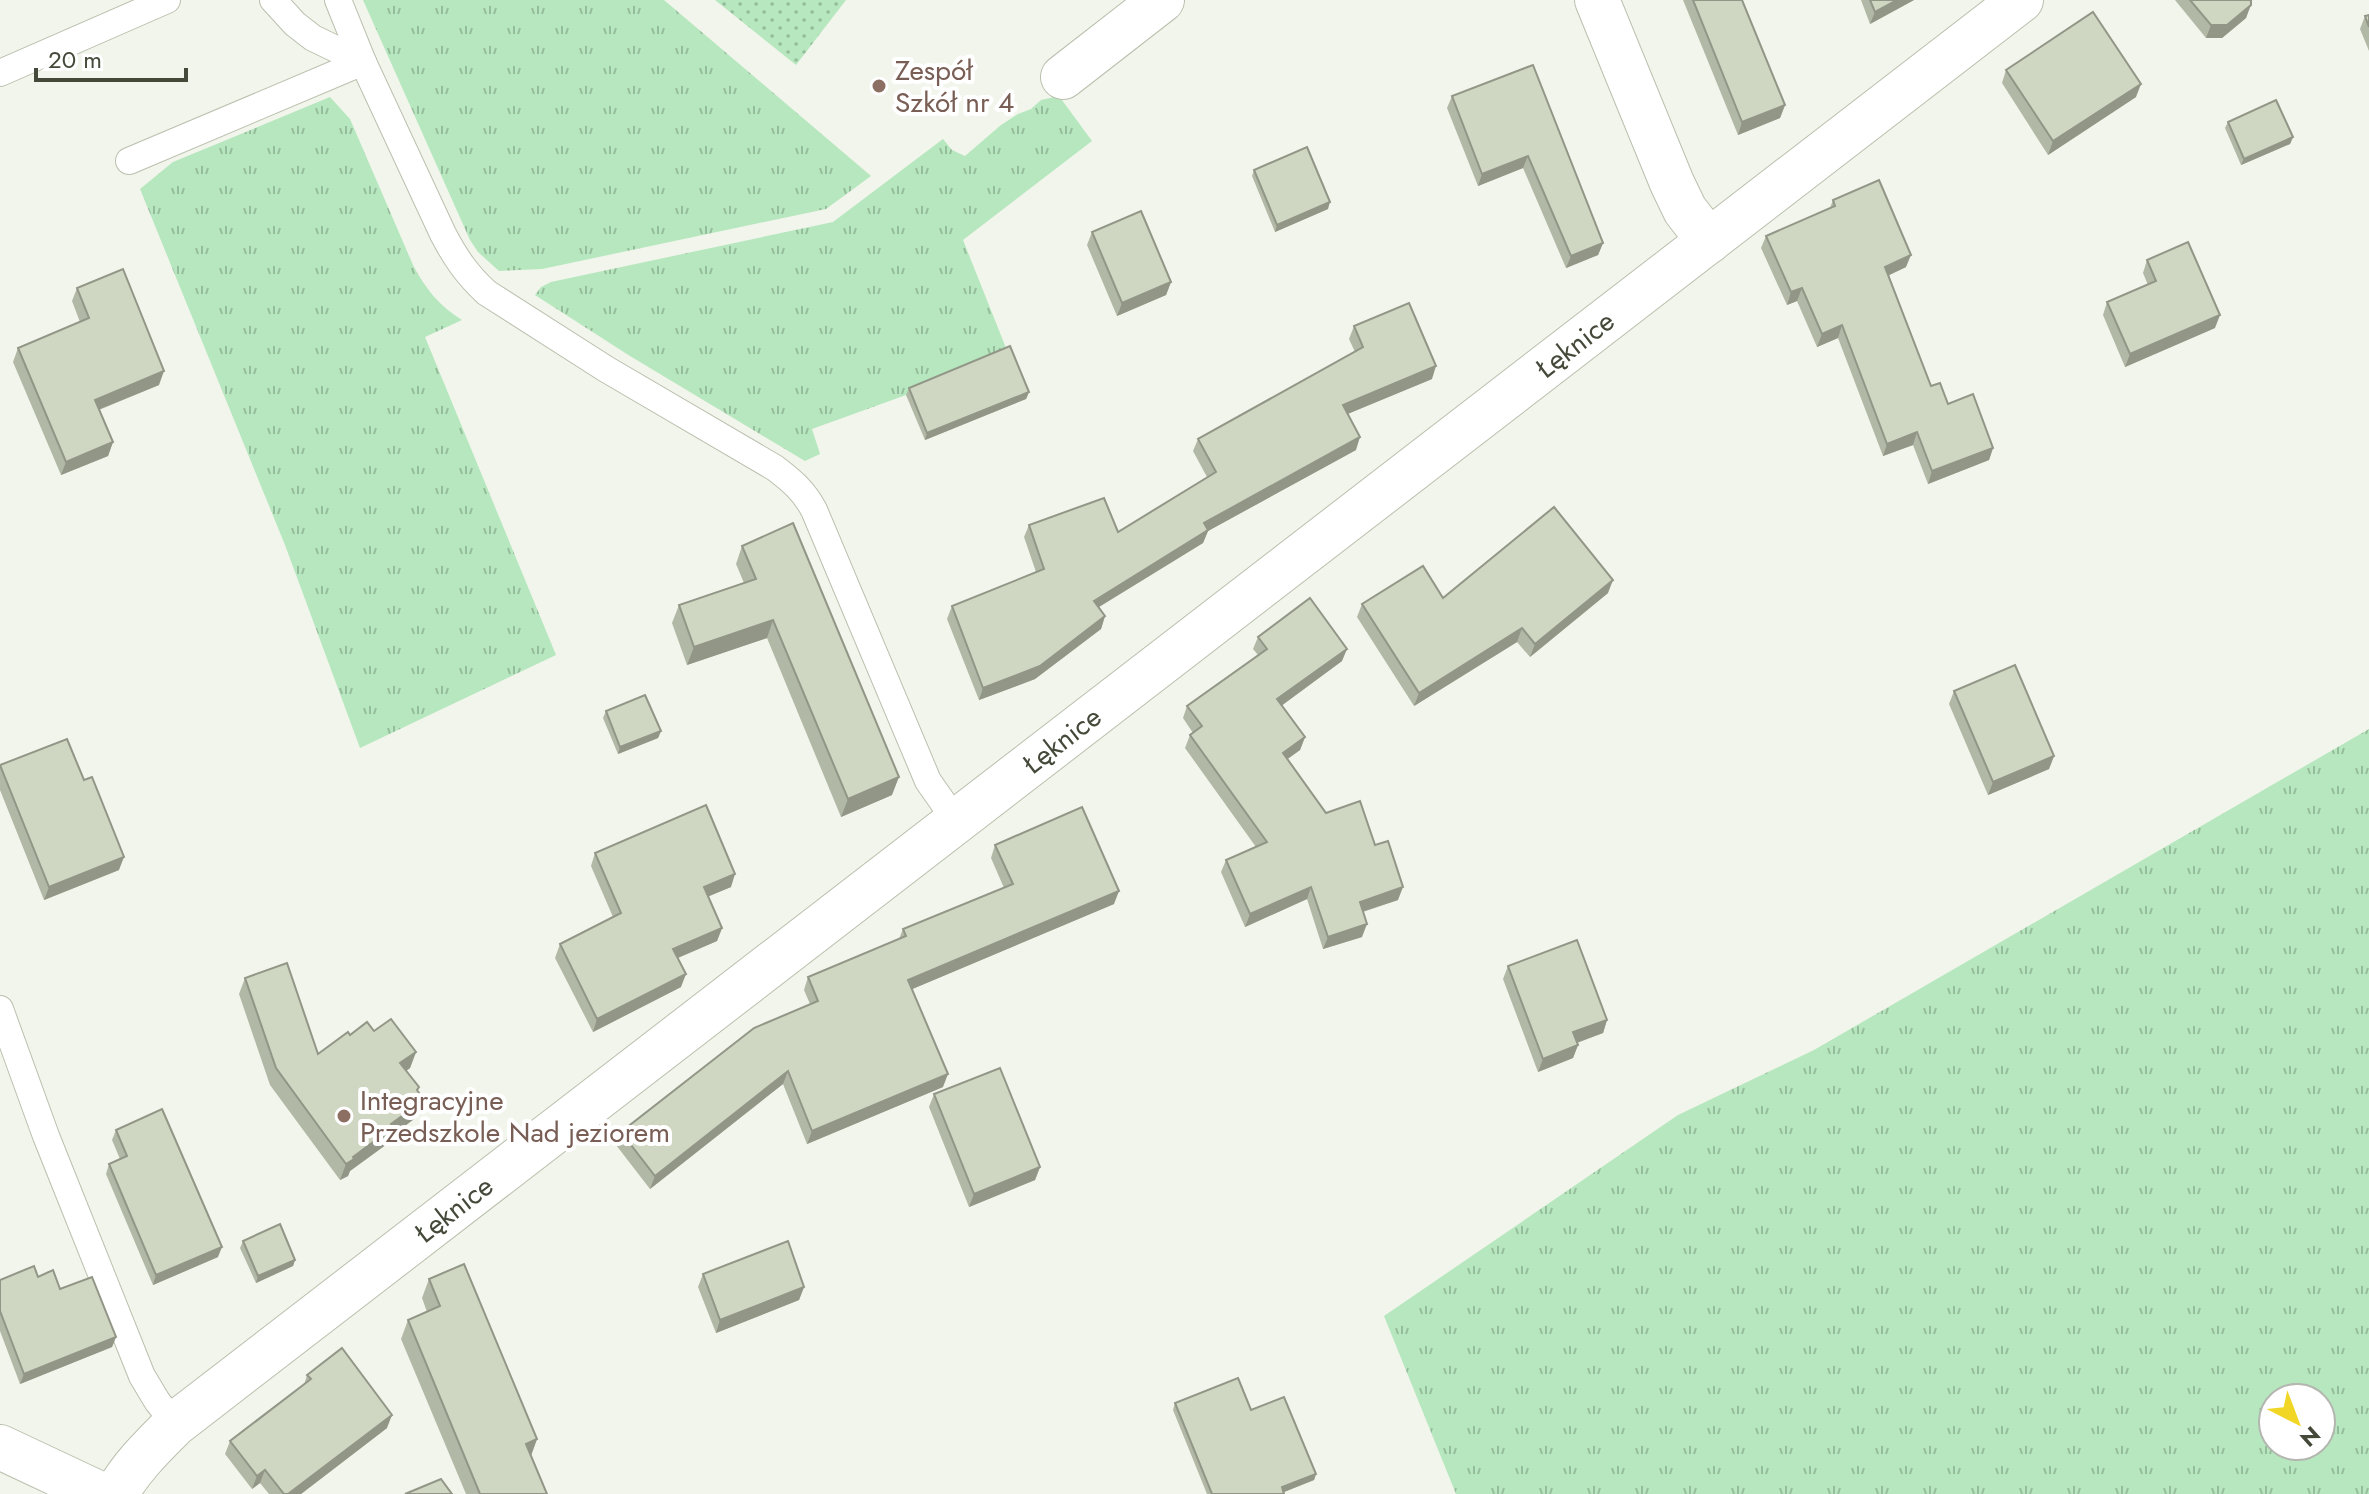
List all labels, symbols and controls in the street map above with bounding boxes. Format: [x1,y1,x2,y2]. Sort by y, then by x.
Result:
scale bar [36,32,186,82]
text: 20 m [48,42,102,77]
place label: Zespół Szkół nr 4 [895,50,1014,123]
marker: Zespół Szkół nr 4 [870,77,888,95]
street label: Łęknice [1526,301,1623,388]
street label: Łęknice [1013,696,1110,784]
place label: Integracyjne Przedszkole Nad jeziorem [360,1080,670,1153]
marker: Integracyjne Przedszkole Nad jeziorem [335,1107,353,1125]
street label: Łęknice [405,1165,502,1253]
north arrow [2257,1382,2337,1462]
text: N [2293,1419,2328,1455]

